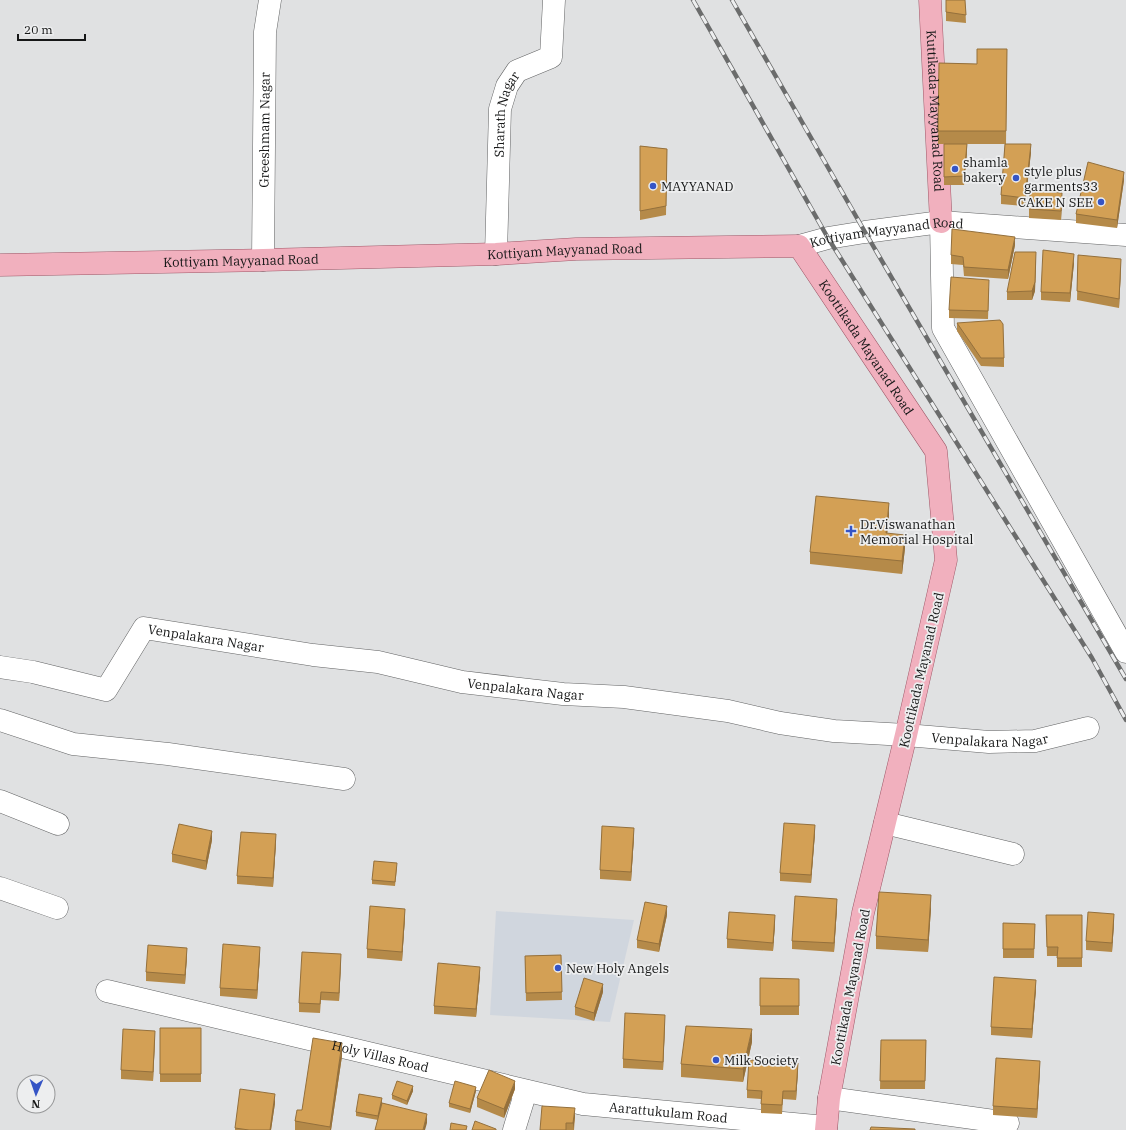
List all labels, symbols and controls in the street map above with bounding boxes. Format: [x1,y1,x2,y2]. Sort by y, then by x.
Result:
scale bar [18,16,85,42]
text: 20 m [24,22,53,37]
street label: Kuttikada-Mayyanad Road [923,30,947,192]
street label: Sharath Nagar [491,68,524,157]
street label: Greeshmam Nagar [256,72,274,188]
place label: shamla bakery [963,154,1008,186]
place label: style plus garments33 [1024,163,1098,195]
marker: shamla bakery [950,164,960,174]
marker: style plus garments33 [1011,173,1021,183]
place label: MAYYANAD [661,178,733,195]
marker: MAYYANAD [648,181,658,191]
place label: CAKE N SEE [1018,194,1093,211]
marker: CAKE N SEE [1096,197,1106,207]
street label: Kottiyam Mayyanad Road [808,214,964,252]
street label: Kottiyam Mayyanad Road [487,240,643,263]
street label: Kottiyam Mayyanad Road [163,251,319,271]
street label: Koottikada Mayanad Road [815,277,918,418]
place label: Dr.Viswanathan Memorial Hospital [860,516,974,548]
marker: Dr.Viswanathan Memorial Hospital [845,525,857,537]
street label: Koottikada Mayanad Road [895,591,948,750]
street label: Venpalakara Nagar [147,621,265,656]
street label: Venpalakara Nagar [466,675,584,704]
street label: Venpalakara Nagar [931,729,1050,751]
street label: Koottikada Mayanad Road [827,907,874,1067]
place label: New Holy Angels [566,960,669,977]
marker: New Holy Angels [553,963,563,973]
street label: Holy Villas Road [330,1037,431,1076]
place label: Milk Society [724,1052,798,1069]
marker: Milk Society [711,1055,721,1065]
north arrow [16,1074,56,1114]
text: N [31,1097,40,1111]
street label: Aarattukulam Road [608,1099,728,1127]

